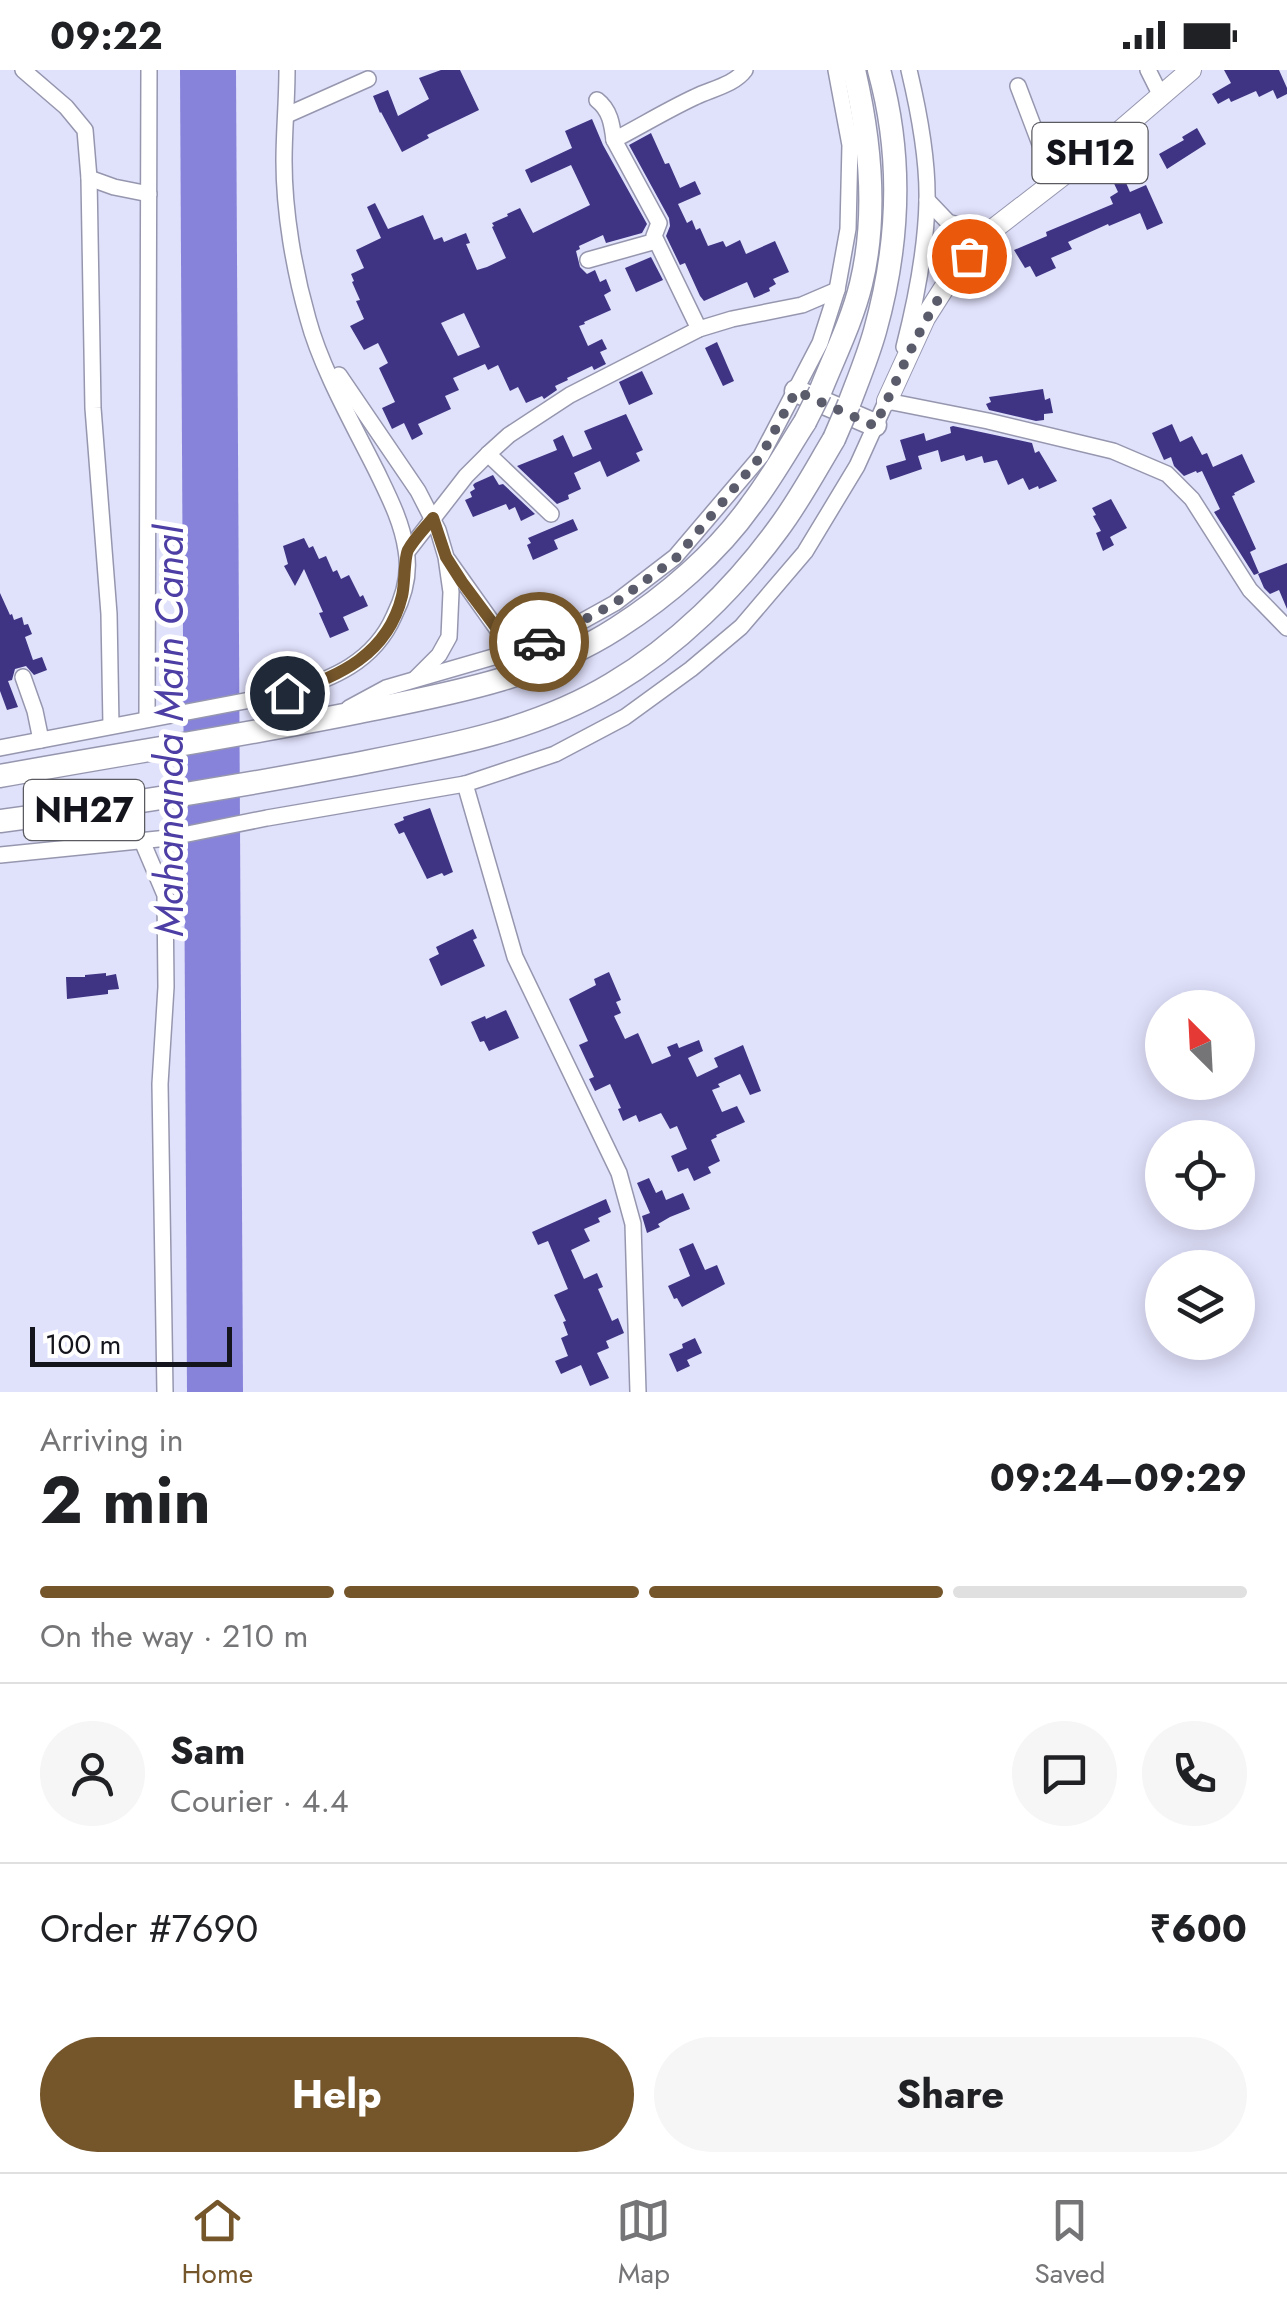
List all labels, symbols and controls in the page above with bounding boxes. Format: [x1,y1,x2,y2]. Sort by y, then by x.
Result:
text: 09:22 [50,8,163,63]
road number: SH12 [1032,123,1148,183]
pin [927,214,1012,299]
icon: bag [942,229,997,284]
water label: Mahananda Main Canal [140,523,198,937]
courier [489,592,589,692]
icon: car [512,615,567,670]
pin [245,651,330,736]
icon: home [260,666,315,721]
road number: NH27 [24,780,144,840]
north arrow [1145,990,1255,1100]
map controls [1145,990,1255,1360]
button: locate [1145,1120,1255,1230]
button: layers [1145,1250,1255,1360]
scale bar [30,1322,232,1366]
text: 100 m [45,1324,121,1365]
text: Arriving in [40,1417,184,1463]
text: 09:24–09:29 [990,1450,1247,1505]
text: 2 min [40,1453,211,1547]
text: On the way · 210 m [40,1613,308,1659]
button: person [40,1721,145,1826]
button: chat [1012,1721,1117,1826]
button: phone [1142,1721,1247,1826]
text: Sam [170,1723,245,1778]
text: Courier · 4.4 [170,1778,349,1824]
text: Order #7690 [40,1901,258,1956]
text: ₹600 [1150,1901,1247,1956]
button: Help [40,2037,634,2152]
button: Share [654,2037,1247,2152]
tab: Home [182,2193,253,2294]
tab: Map [616,2193,671,2294]
tab: Saved [1034,2193,1105,2294]

